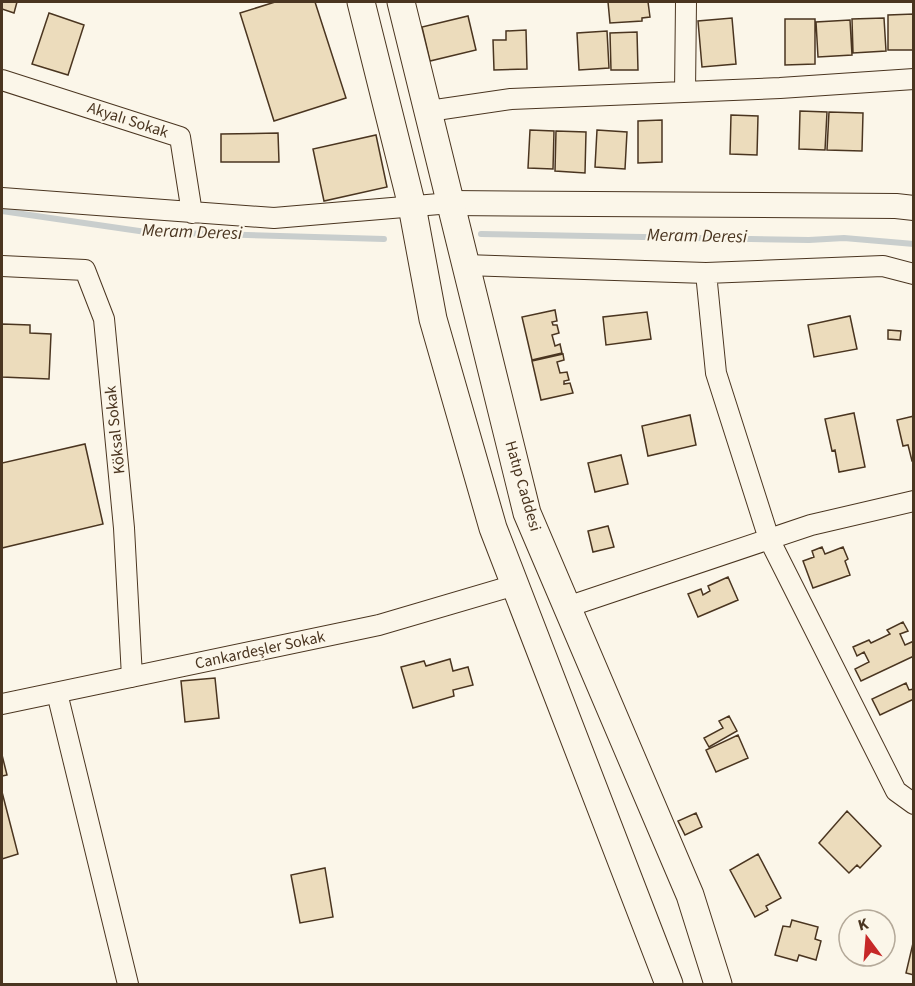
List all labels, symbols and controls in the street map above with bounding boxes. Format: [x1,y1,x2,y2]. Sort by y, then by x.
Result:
street label: Akyalı Sokak [85,97,171,143]
water label: Meram Deresi [141,218,243,246]
water label: Meram Deresi [647,223,748,249]
street label: Köksal Sokak [99,385,131,475]
street label: Hatıp Caddesi [500,438,546,534]
street label: Cankardeşler Sokak [193,625,327,675]
north arrow [837,908,897,968]
text: K [855,913,871,936]

